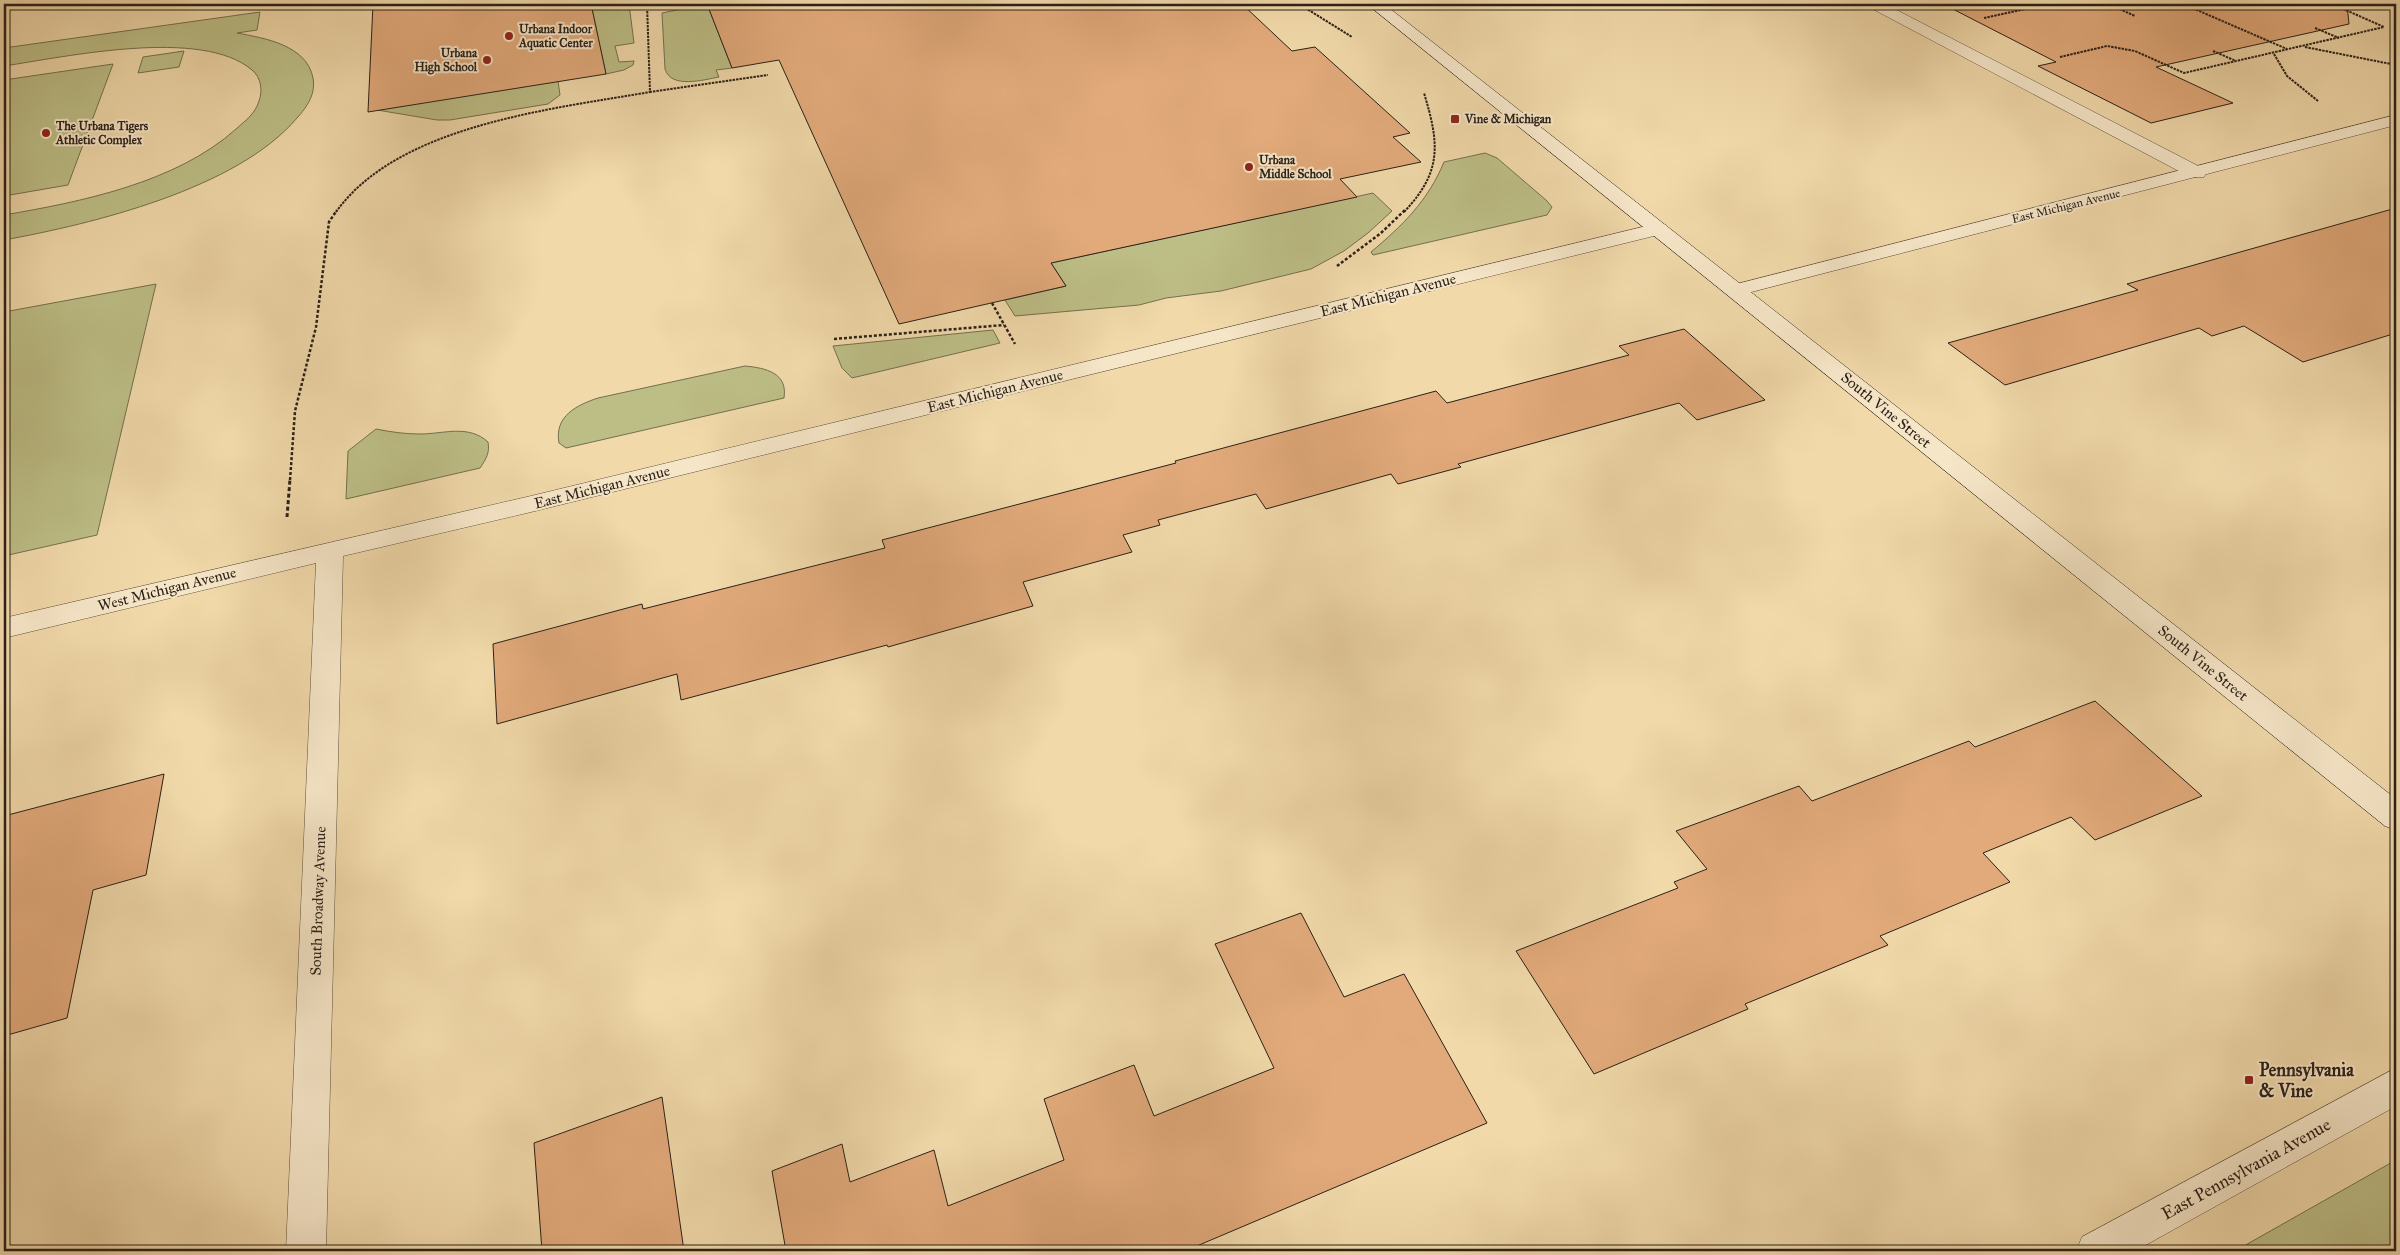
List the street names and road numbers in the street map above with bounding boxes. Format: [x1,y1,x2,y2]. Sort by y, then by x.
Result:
street label: East Michigan Avenue [2010,186,2122,227]
street label: East Michigan Avenue [1318,269,1458,321]
street label: East Michigan Avenue [925,365,1065,417]
street label: South Vine Street [1837,368,1935,452]
street label: East Michigan Avenue [532,461,672,513]
street label: West Michigan Avenue [96,563,238,615]
street label: South Vine Street [2154,621,2252,705]
street label: South Broadway Avenue [306,826,330,976]
street label: East Pennsylvania Avenue [2158,1113,2334,1225]

